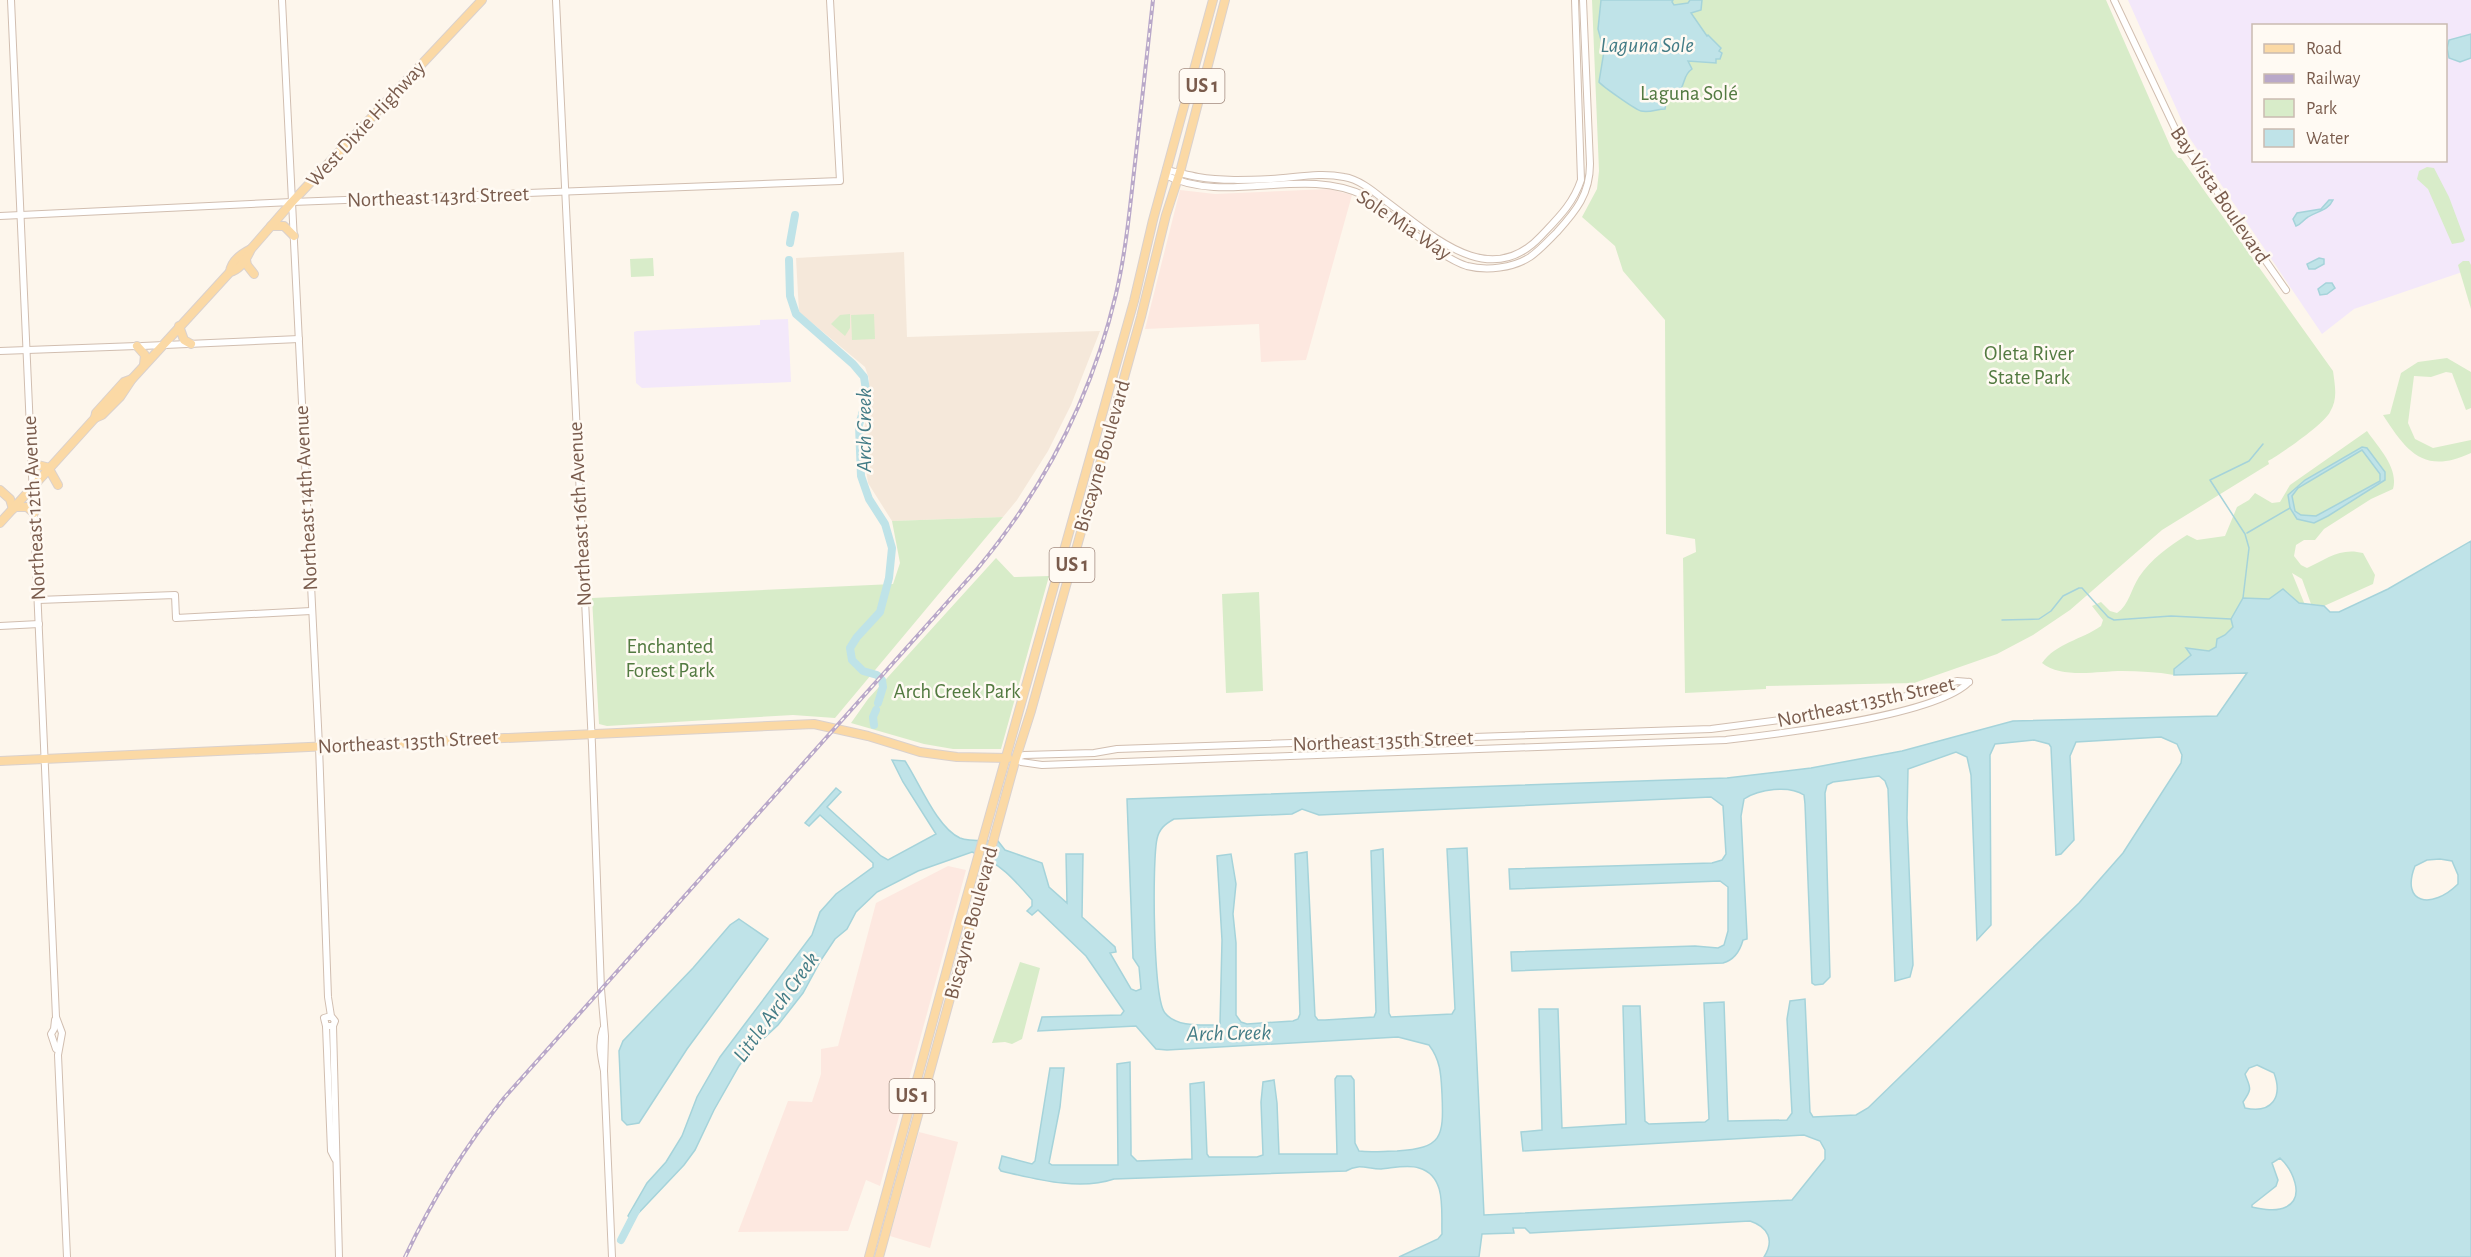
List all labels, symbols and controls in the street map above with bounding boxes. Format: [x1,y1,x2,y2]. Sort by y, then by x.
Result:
legend [2252,24,2447,162]
water label: Laguna Sole [1600,34,1694,56]
text: Road [2306,40,2342,58]
street label: West Dixie Highway [302,57,430,191]
road number: US 1 [1180,69,1224,103]
text: Railway [2306,70,2361,88]
park label: Laguna Solé [1640,83,1738,104]
text: Park [2306,100,2338,118]
street label: Bay Vista Boulevard [2166,123,2274,267]
text: Water [2306,130,2349,148]
street label: Northeast 143rd Street [347,183,530,211]
street label: Sole Mia Way [1353,186,1455,264]
park label: Oleta River State Park [1984,343,2074,388]
street label: Biscayne Boulevard [1070,378,1134,534]
water label: Arch Creek [853,388,875,473]
street label: Northeast 14th Avenue [291,405,321,591]
street label: Northeast 12th Avenue [19,415,49,601]
street label: Northeast 16th Avenue [565,421,595,607]
road number: US 1 [1050,548,1094,582]
park label: Enchanted Forest Park [625,636,715,681]
street label: Northeast 135th Street [1775,673,1957,731]
park label: Arch Creek Park [893,681,1021,702]
street label: Northeast 135th Street [317,727,499,757]
street label: Northeast 135th Street [1292,727,1474,755]
street label: Biscayne Boulevard [941,844,1001,1002]
water label: Little Arch Creek [729,948,823,1066]
water label: Arch Creek [1186,1021,1271,1045]
road number: US 1 [890,1079,934,1113]

